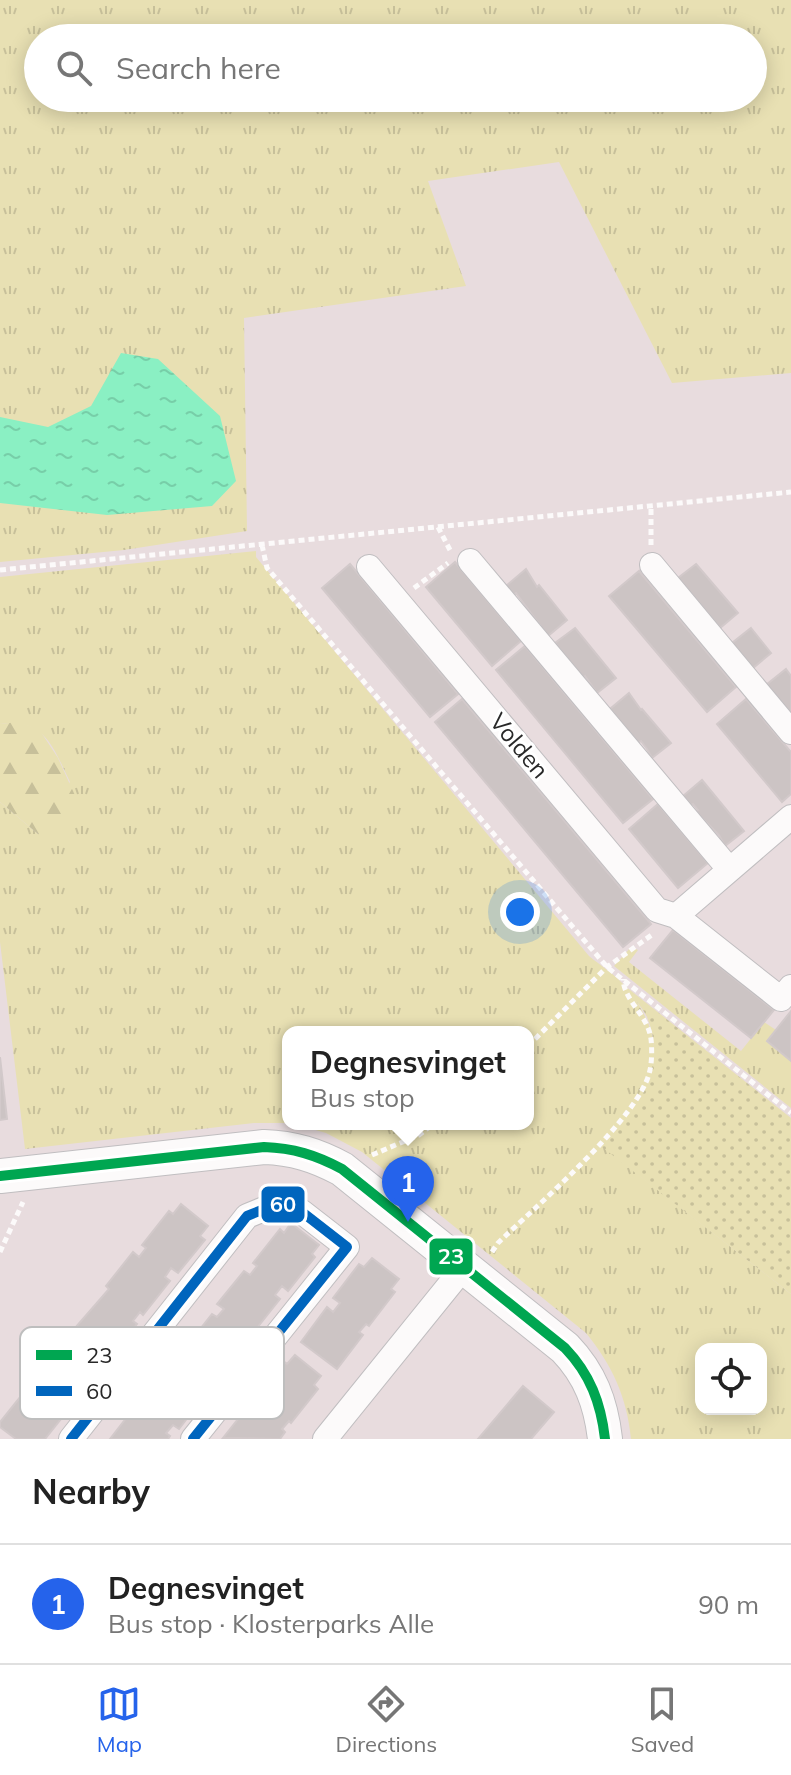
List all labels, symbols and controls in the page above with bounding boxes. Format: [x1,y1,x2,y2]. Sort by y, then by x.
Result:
search box [24,24,767,112]
icon: search [52,46,96,90]
text: Search here [116,49,281,87]
street label: Volden [484,706,556,784]
your location [500,892,540,932]
popup [282,1026,534,1130]
text: Degnesvinget [310,1043,506,1081]
text: Bus stop [310,1081,415,1114]
pin: 1 [382,1156,434,1222]
line badge: 60 [260,1185,306,1224]
text: 60 [270,1190,296,1218]
line badge: 23 [428,1237,474,1276]
text: 23 [438,1242,464,1270]
legend [20,1327,284,1419]
text: 23 [86,1341,112,1369]
map controls [695,1343,767,1415]
button: locate [695,1343,767,1415]
text: 60 [86,1377,112,1405]
text: Nearby [32,1470,150,1513]
text: Degnesvinget [108,1569,304,1607]
text: 1 [50,1588,66,1621]
text: 90 m [698,1588,759,1621]
text: Bus stop · Klosterparks Alle [108,1607,434,1640]
tab: Map [97,1682,142,1758]
tab: Directions [336,1682,437,1758]
tab: Saved [631,1682,694,1758]

